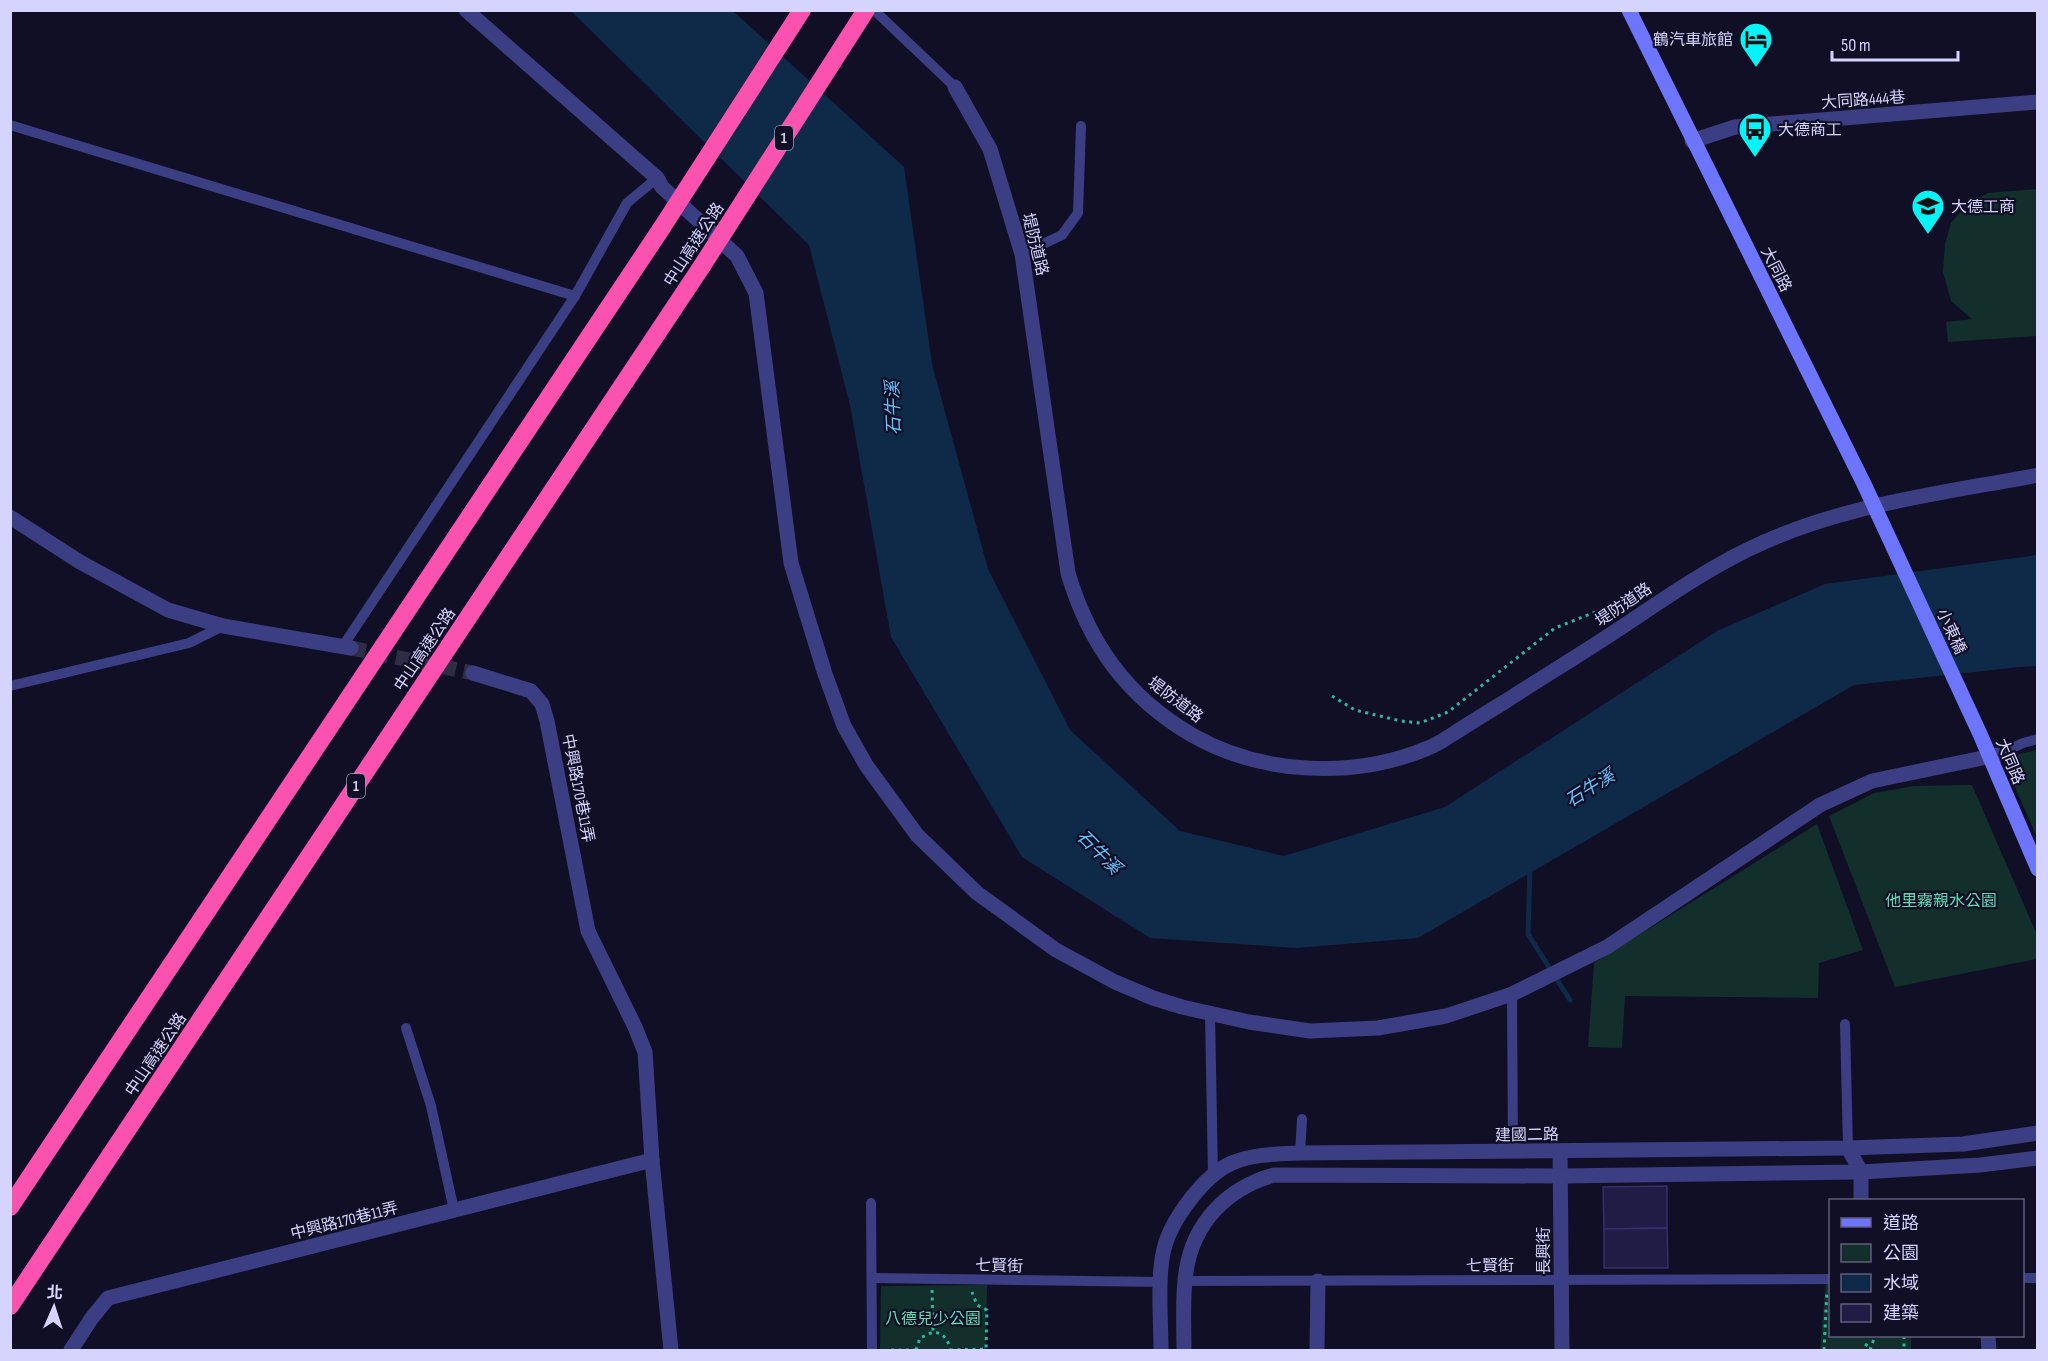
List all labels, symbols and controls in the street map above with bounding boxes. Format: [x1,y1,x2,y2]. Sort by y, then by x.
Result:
hotel icon: 鶴汽車旅館 [1738,21,1774,68]
scale bar [1832,24,1958,62]
place label: 鶴汽車旅館 [1653,31,1733,50]
text: 50 m [1841,35,1871,56]
street label: 大同路444巷 [1820,88,1906,113]
bus stop icon: 大德商工 [1737,111,1773,158]
place label: 大德商工 [1778,121,1842,140]
road number: 1 [775,126,793,150]
school or university icon: 大德工商 [1910,188,1946,235]
place label: 大德工商 [1951,198,2015,217]
street label: 中山高速公路 [660,199,728,290]
street label: 堤防道路 [1018,211,1052,278]
street label: 大同路 [1756,244,1795,295]
water label: 石牛溪 [882,378,905,435]
street label: 堤防道路 [1592,579,1656,631]
street label: 中山高速公路 [391,605,460,695]
street label: 小東橋 [1932,606,1969,657]
street label: 堤防道路 [1144,673,1206,727]
street label: 中興路170巷11弄 [558,732,597,844]
street label: 大同路 [1991,736,2028,787]
water label: 石牛溪 [1562,764,1621,812]
road number: 1 [347,774,365,798]
water label: 石牛溪 [1072,826,1127,881]
park label: 他里霧親水公園 [1885,892,1997,911]
street label: 中山高速公路 [122,1010,191,1100]
street label: 建國二路 [1495,1125,1559,1146]
street label: 中興路170巷11弄 [289,1199,400,1244]
legend [1829,1199,2024,1337]
text: 道路 [1883,1213,1919,1234]
street label: 長興街 [1535,1227,1554,1275]
text: 公園 [1883,1243,1919,1264]
street label: 七賢街 [975,1257,1023,1276]
street label: 七賢街 [1466,1257,1514,1276]
text: 水域 [1883,1273,1919,1294]
north arrow [24,1277,84,1337]
text: 北 [46,1284,63,1303]
text: 建築 [1883,1303,1919,1324]
park label: 八德兒少公園 [885,1310,981,1329]

